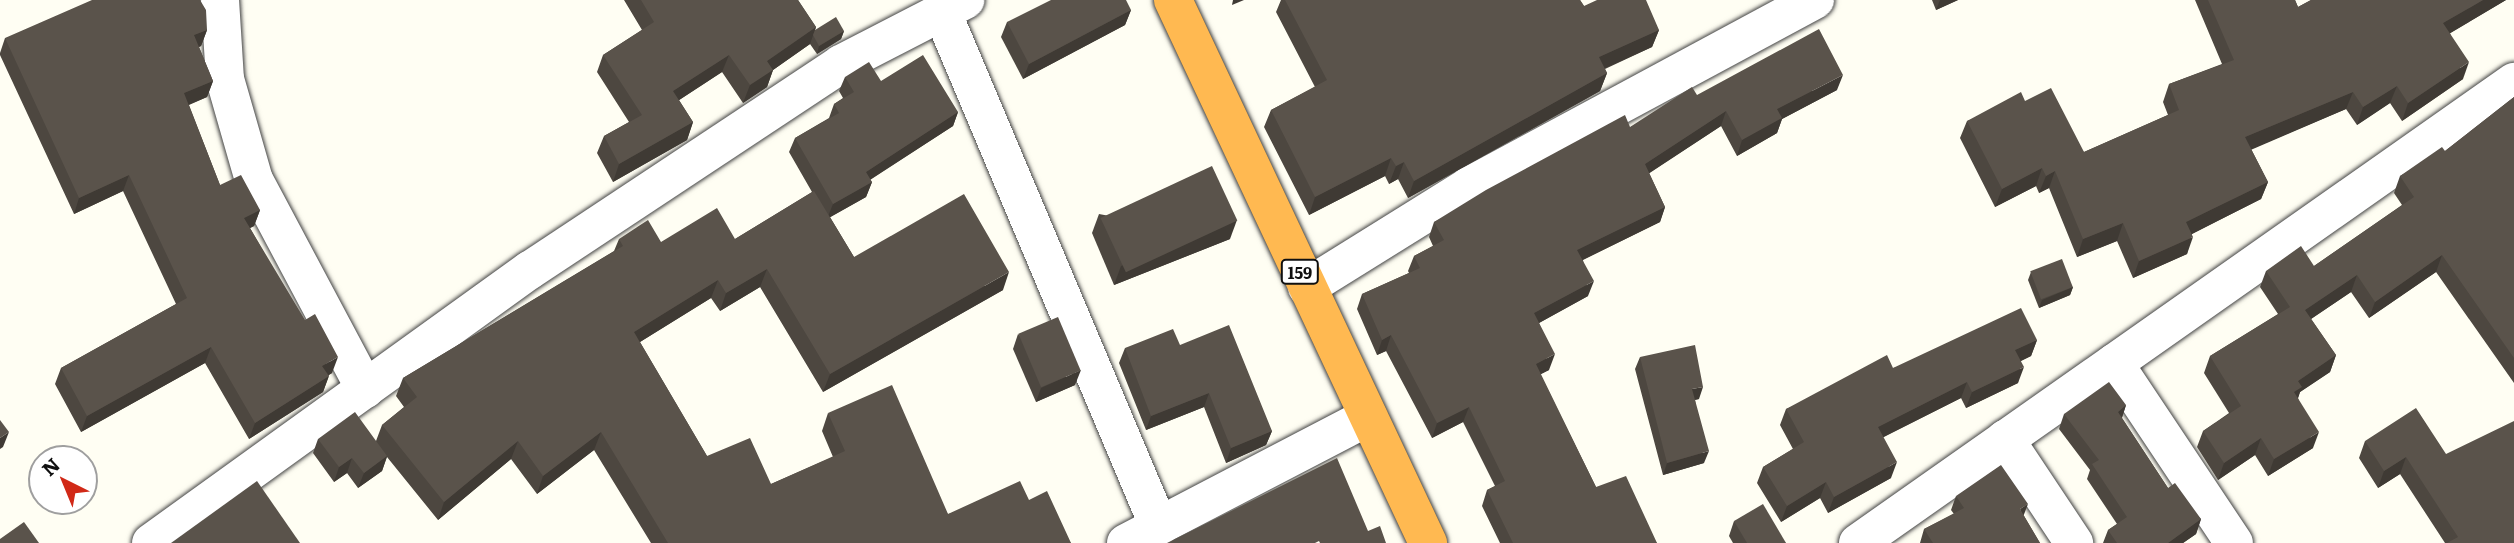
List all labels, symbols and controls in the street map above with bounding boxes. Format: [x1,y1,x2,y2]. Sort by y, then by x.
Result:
road number: 159 [1281,260,1319,284]
north arrow [28,445,98,515]
text: N [35,450,65,482]

